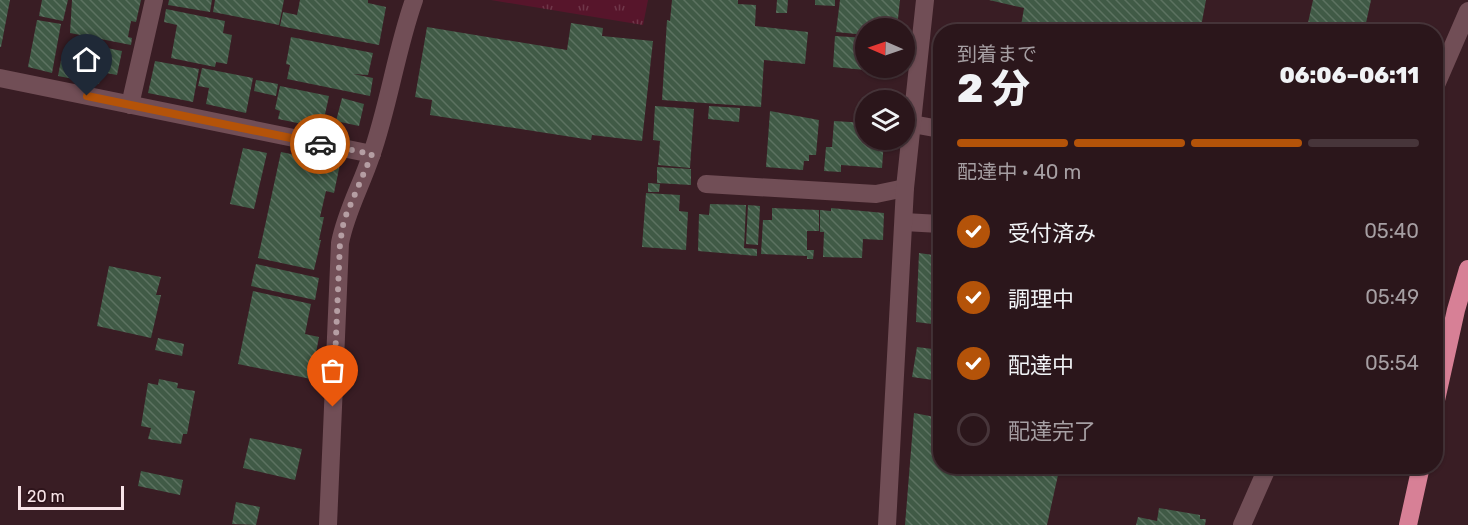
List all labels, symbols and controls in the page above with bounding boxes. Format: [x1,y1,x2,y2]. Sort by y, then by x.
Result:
north arrow [855,18,915,78]
map controls [855,18,915,150]
pin [61,34,112,96]
text: 到着まで [957,42,1037,66]
icon: home [70,43,103,76]
text: 06:06–06:11 [1279,62,1419,89]
text: 2 分 [957,66,1030,112]
button: layers [855,90,915,150]
courier [290,114,350,174]
icon: car [304,128,337,161]
text: 配達中 · 40 m [957,160,1081,184]
icon: check [957,215,990,248]
text: 05:40 [1364,219,1419,243]
text: 受付済み [1008,220,1096,247]
icon: check [957,281,990,314]
text: 05:49 [1365,285,1419,309]
text: 調理中 [1008,286,1074,313]
pin [307,345,358,407]
icon: check [957,347,990,380]
text: 05:54 [1365,351,1419,375]
text: 配達中 [1008,352,1074,379]
icon: bag [316,354,349,387]
text: 配達完了 [1008,418,1096,445]
scale bar [18,483,124,510]
text: 20 m [27,487,65,506]

